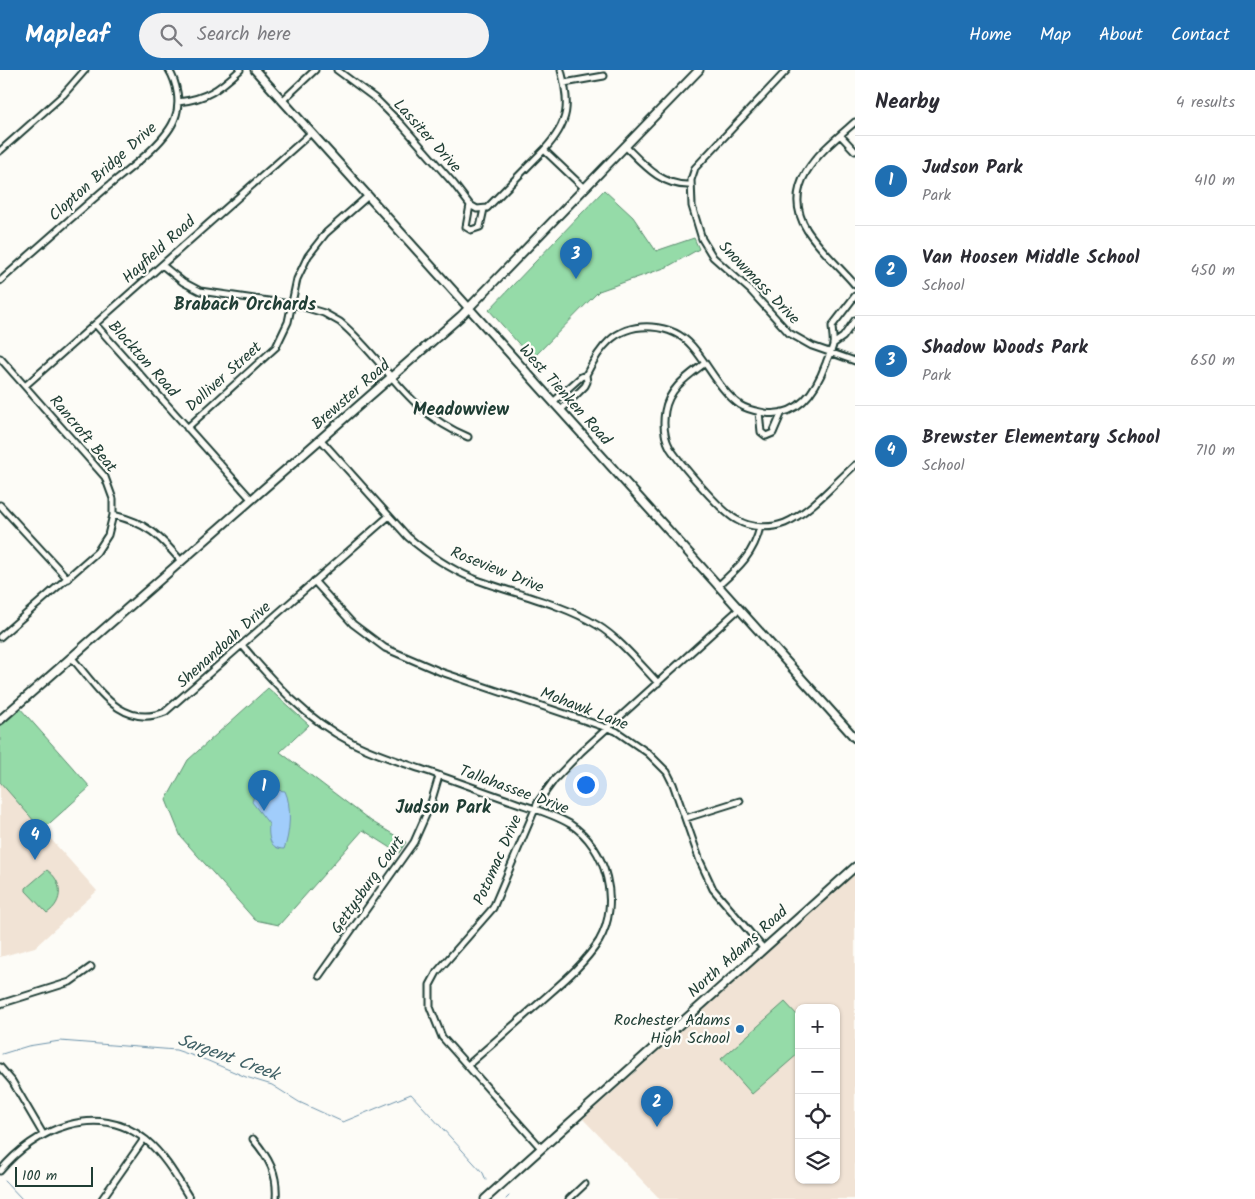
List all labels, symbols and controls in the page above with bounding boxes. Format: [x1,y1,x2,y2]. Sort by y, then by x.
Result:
search box [139,13,489,58]
text: Mapleaf [25,16,109,55]
text: Search here [197,20,291,50]
icon: search [157,21,185,49]
text: Home [969,21,1012,50]
text: Map [1040,21,1071,50]
text: About [1099,21,1143,50]
text: Contact [1171,21,1230,50]
text: Nearby [875,86,940,119]
text: 4 results [1176,90,1235,115]
street label: Lassiter Drive [387,93,467,179]
street label: Clopton Bridge Drive [43,116,163,228]
text: Judson Park [922,153,1022,183]
text: 1 [889,168,893,193]
text: 410 m [1194,168,1235,193]
text: Park [922,183,951,208]
street label: Hayfield Road [117,209,202,290]
street label: Snowmass Drive [712,235,806,331]
pin: 3 [560,238,592,279]
text: Van Hoosen Middle School [922,243,1140,273]
text: 2 [886,258,896,283]
text: 450 m [1190,258,1235,283]
text: School [922,273,965,298]
district label: Brabach Orchards [174,291,317,320]
street label: Blockton Road [101,315,185,404]
text: Shadow Woods Park [922,333,1088,363]
street label: Dolliver Street [180,335,268,418]
street label: West Tienken Road [513,339,618,452]
text: 3 [887,348,895,373]
text: 650 m [1190,348,1235,373]
street label: Brewster Road [306,353,397,436]
text: Park [922,363,951,388]
street label: Rancroft Beat [43,390,124,479]
district label: Meadowview [413,396,509,425]
text: Brewster Elementary School [922,423,1160,453]
text: 4 [887,438,895,463]
text: 710 m [1195,438,1235,463]
text: School [922,453,965,478]
street label: Roseview Drive [446,540,548,600]
street label: Shenandoah Drive [171,596,277,694]
street label: Mohawk Lane [536,681,632,737]
street label: Tallahassee Drive [456,759,572,821]
pin: 1 [248,770,280,811]
your location [573,772,599,798]
district label: Judson Park [395,794,492,823]
street label: Potomac Drive [467,811,529,909]
pin: 4 [19,819,51,860]
street label: Gettysburg Court [325,830,412,939]
street label: North Adams Road [682,899,795,1004]
map controls [795,1004,840,1184]
button: + [795,1004,840,1049]
place label: Rochester Adams High School [614,1008,730,1051]
marker: Rochester Adams High School [734,1023,746,1035]
water label: Sargent Creek [173,1026,285,1091]
button: − [795,1049,840,1094]
pin: 2 [641,1086,673,1127]
button: locate [795,1094,840,1139]
button: layers [795,1139,840,1184]
scale bar [15,1164,92,1187]
text: 100 m [22,1165,57,1187]

